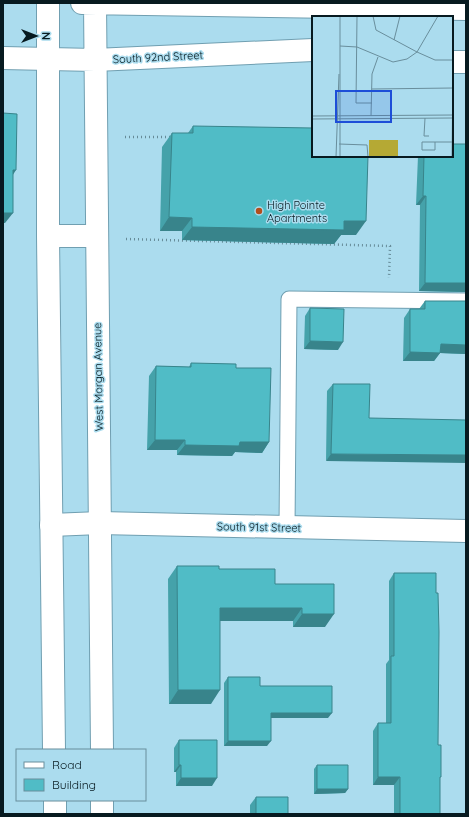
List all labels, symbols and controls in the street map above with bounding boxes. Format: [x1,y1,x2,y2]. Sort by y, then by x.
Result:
north arrow [16,16,56,56]
inset map [312,16,453,157]
text: N [39,32,53,40]
street label: South 92nd Street [113,48,204,66]
place label: High Pointe Apartments [267,198,327,225]
marker: High Pointe Apartments [254,206,264,216]
street label: West Morgan Avenue [90,322,106,432]
street label: South 91st Street [217,519,302,535]
legend [16,749,146,801]
text: Road [52,757,82,772]
text: Building [52,777,96,792]

